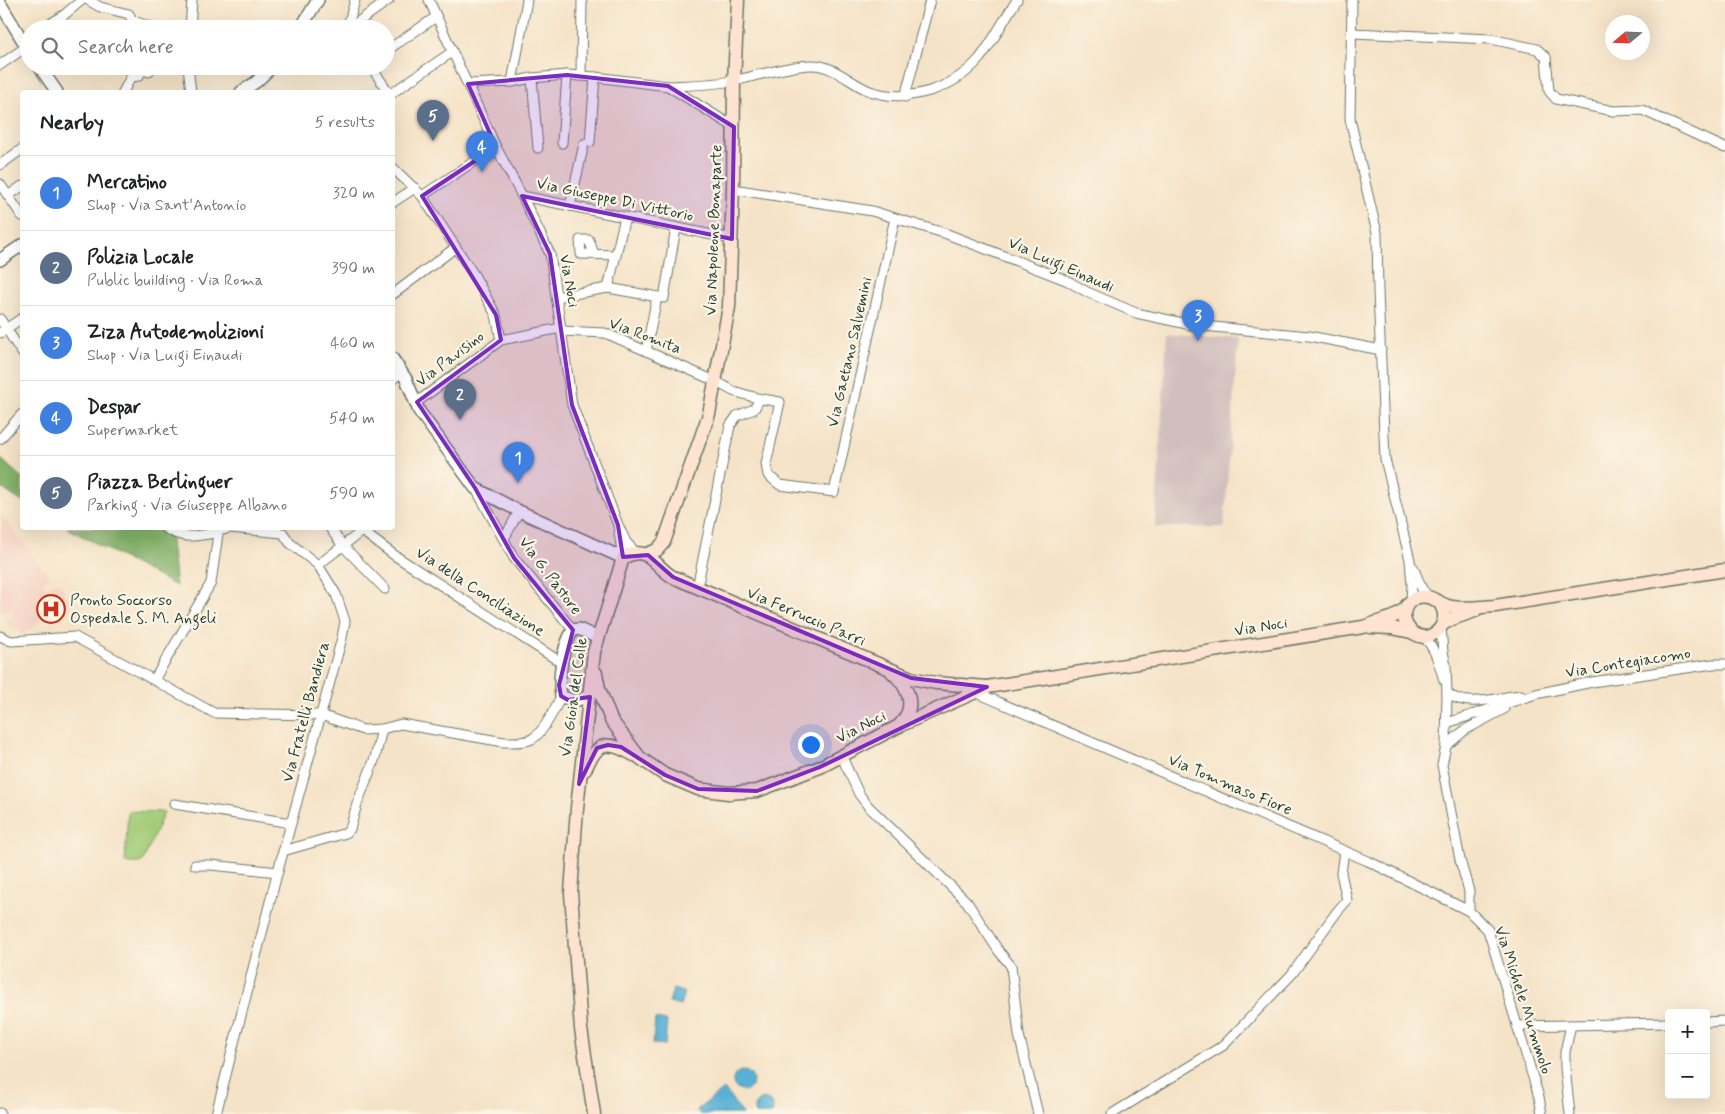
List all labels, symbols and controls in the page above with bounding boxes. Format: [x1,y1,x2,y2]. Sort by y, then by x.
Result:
north arrow [1605,15,1650,60]
search box [20,20,395,75]
icon: search [38,34,66,62]
text: Search here [78,35,174,60]
pin: 5 [417,100,449,141]
text: Nearby [40,109,104,137]
text: 5 results [315,112,375,133]
pin: 4 [466,131,498,172]
street label: Via Napoleone Bonaparte [701,144,727,316]
text: Mercatino [87,170,167,195]
street label: Via Giuseppe Di Vittorio [535,173,695,227]
text: 1 [52,183,60,204]
text: 320 m [333,183,375,204]
text: Shop · Via Sant'Antonio [87,195,246,216]
street label: Via Luigi Einaudi [1004,232,1118,299]
text: Polizia Locale [87,245,194,270]
street label: Via Noci [554,253,584,310]
text: 2 [52,258,60,279]
text: 390 m [332,258,375,279]
text: Public building · Via Roma [87,270,263,291]
street label: Via Gaetano Salvemini [822,274,878,429]
pin: 3 [1182,300,1214,341]
street label: Via Romita [606,313,684,359]
text: Ziza Autodemolizioni [87,320,264,345]
street label: Via Pavisino [411,326,489,392]
text: 3 [52,333,60,354]
text: 460 m [330,333,375,354]
text: Shop · Via Luigi Einaudi [87,345,242,366]
pin: 2 [444,379,476,420]
text: Despar [87,395,141,420]
text: 4 [51,408,61,429]
text: 540 m [329,408,375,429]
text: Supermarket [87,420,178,441]
pin: 1 [502,442,534,483]
text: Piazza Berlinguer [87,470,232,495]
text: 5 [51,483,61,504]
text: 590 m [329,483,375,504]
text: Parking · Via Giuseppe Albano [87,495,287,516]
street label: Via G. Pastore [514,533,586,619]
street label: Via della Conciliazione [411,542,549,642]
street label: Via Ferruccio Parri [743,583,869,652]
place label: Pronto Soccorso Ospedale S. M. Angeli [70,590,216,630]
hospital icon: Pronto Soccorso Ospedale S. M. Angeli [36,594,66,624]
street label: Via Noci [1233,612,1289,642]
street label: Via Gioia del Colle [555,635,593,758]
street label: Via Fratelli Bandiera [277,639,335,785]
street label: Via Contegiacomo [1564,643,1692,683]
street label: Via Noci [832,705,890,748]
your location [798,732,824,758]
street label: Via Tommaso Fiore [1165,749,1295,821]
street label: Via Michele Mummolo [1489,923,1557,1077]
map controls [1665,1009,1710,1099]
button: + [1665,1009,1710,1054]
button: − [1665,1054,1710,1099]

